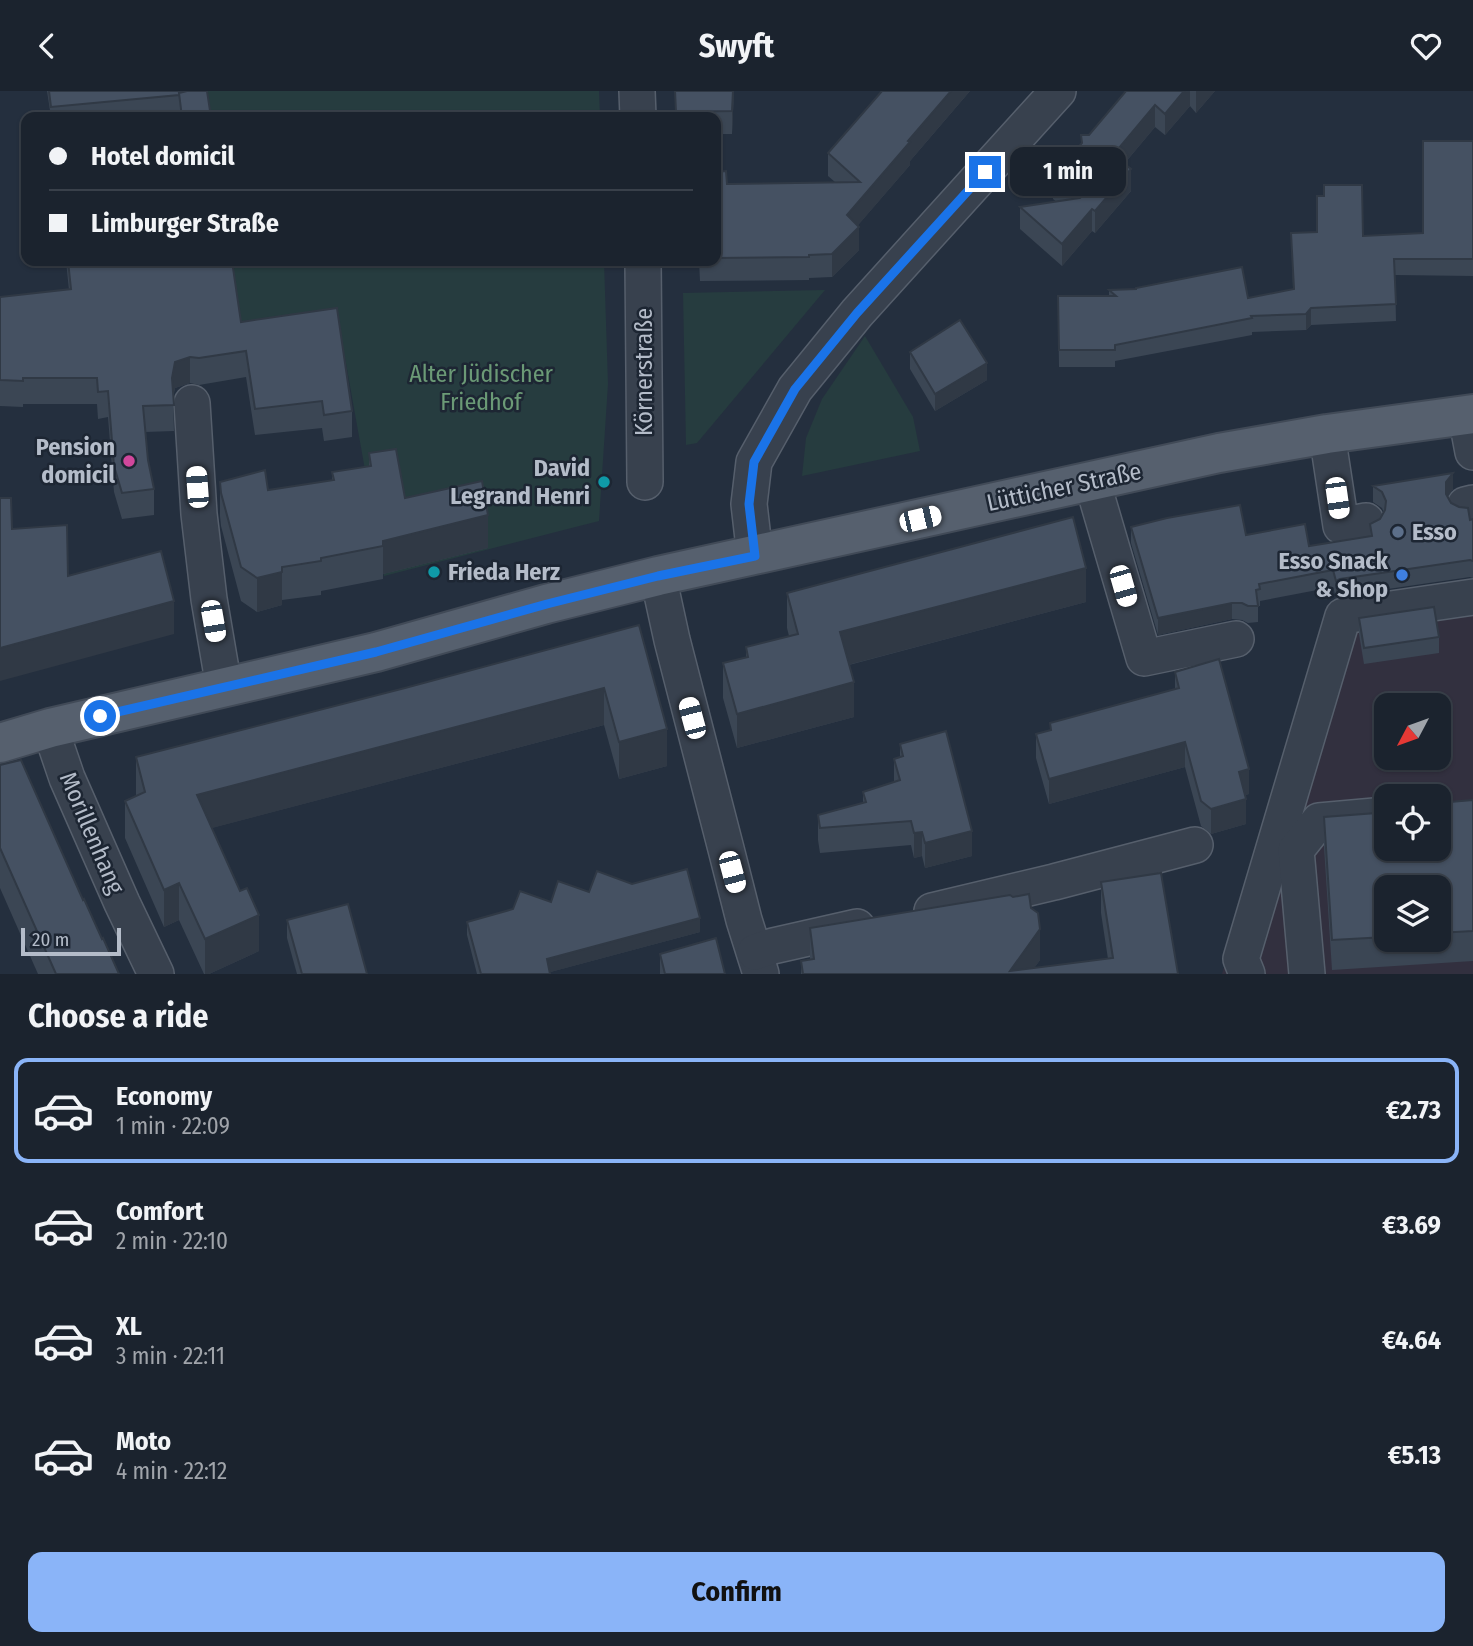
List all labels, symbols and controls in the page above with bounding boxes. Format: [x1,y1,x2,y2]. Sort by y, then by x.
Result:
icon: back [28,27,66,65]
text: Swyft [699,27,774,65]
icon: heart [1407,27,1445,65]
text: Hotel domicil [91,141,235,172]
callout: 1 min [1010,147,1125,197]
route end [969,156,1001,188]
text: 1 min [1043,157,1093,185]
text: Limburger Straße [91,208,279,239]
street label: Körnerstraße [630,308,658,436]
park label: Alter Jüdischer Friedhof [409,360,553,416]
place label: Pension domicil [36,433,115,489]
marker: Pension domicil [121,453,137,469]
place label: David Legrand Henri [450,454,590,510]
street label: Lütticher Straße [984,457,1144,517]
car [186,465,209,509]
marker: David Legrand Henri [596,474,612,490]
car [1324,476,1351,520]
car [898,504,943,534]
place label: Esso [1412,518,1457,546]
marker: Esso [1390,524,1406,540]
place label: Esso Snack & Shop [1278,547,1389,603]
place label: Frieda Herz [448,558,560,586]
car [1108,563,1139,609]
marker: Frieda Herz [426,564,442,580]
marker: Esso Snack & Shop [1394,567,1410,583]
car [200,598,227,644]
north arrow [1374,693,1451,770]
map controls [1374,693,1451,952]
car [677,695,708,741]
route start [84,700,116,732]
street label: Morillenhang [54,768,130,899]
button: locate [1374,784,1451,861]
car [717,849,748,895]
button: layers [1374,875,1451,952]
scale bar [21,925,121,957]
text: 20 m [32,928,69,951]
text: Choose a ride [28,997,209,1035]
icon: car [32,1079,95,1142]
text: Economy [116,1081,212,1112]
text: €2.73 [1386,1095,1441,1126]
text: 1 min · 22:09 [116,1112,230,1140]
icon: car [32,1194,95,1257]
text: Comfort [116,1196,204,1227]
text: €3.69 [1382,1210,1441,1241]
text: 2 min · 22:10 [116,1227,228,1255]
icon: car [32,1309,95,1372]
text: XL [116,1311,142,1342]
text: €4.64 [1382,1325,1441,1356]
text: 3 min · 22:11 [116,1342,225,1370]
icon: car [32,1424,95,1487]
text: Moto [116,1426,171,1457]
text: €5.13 [1388,1440,1441,1471]
text: 4 min · 22:12 [116,1457,227,1485]
button: Confirm [28,1552,1445,1632]

